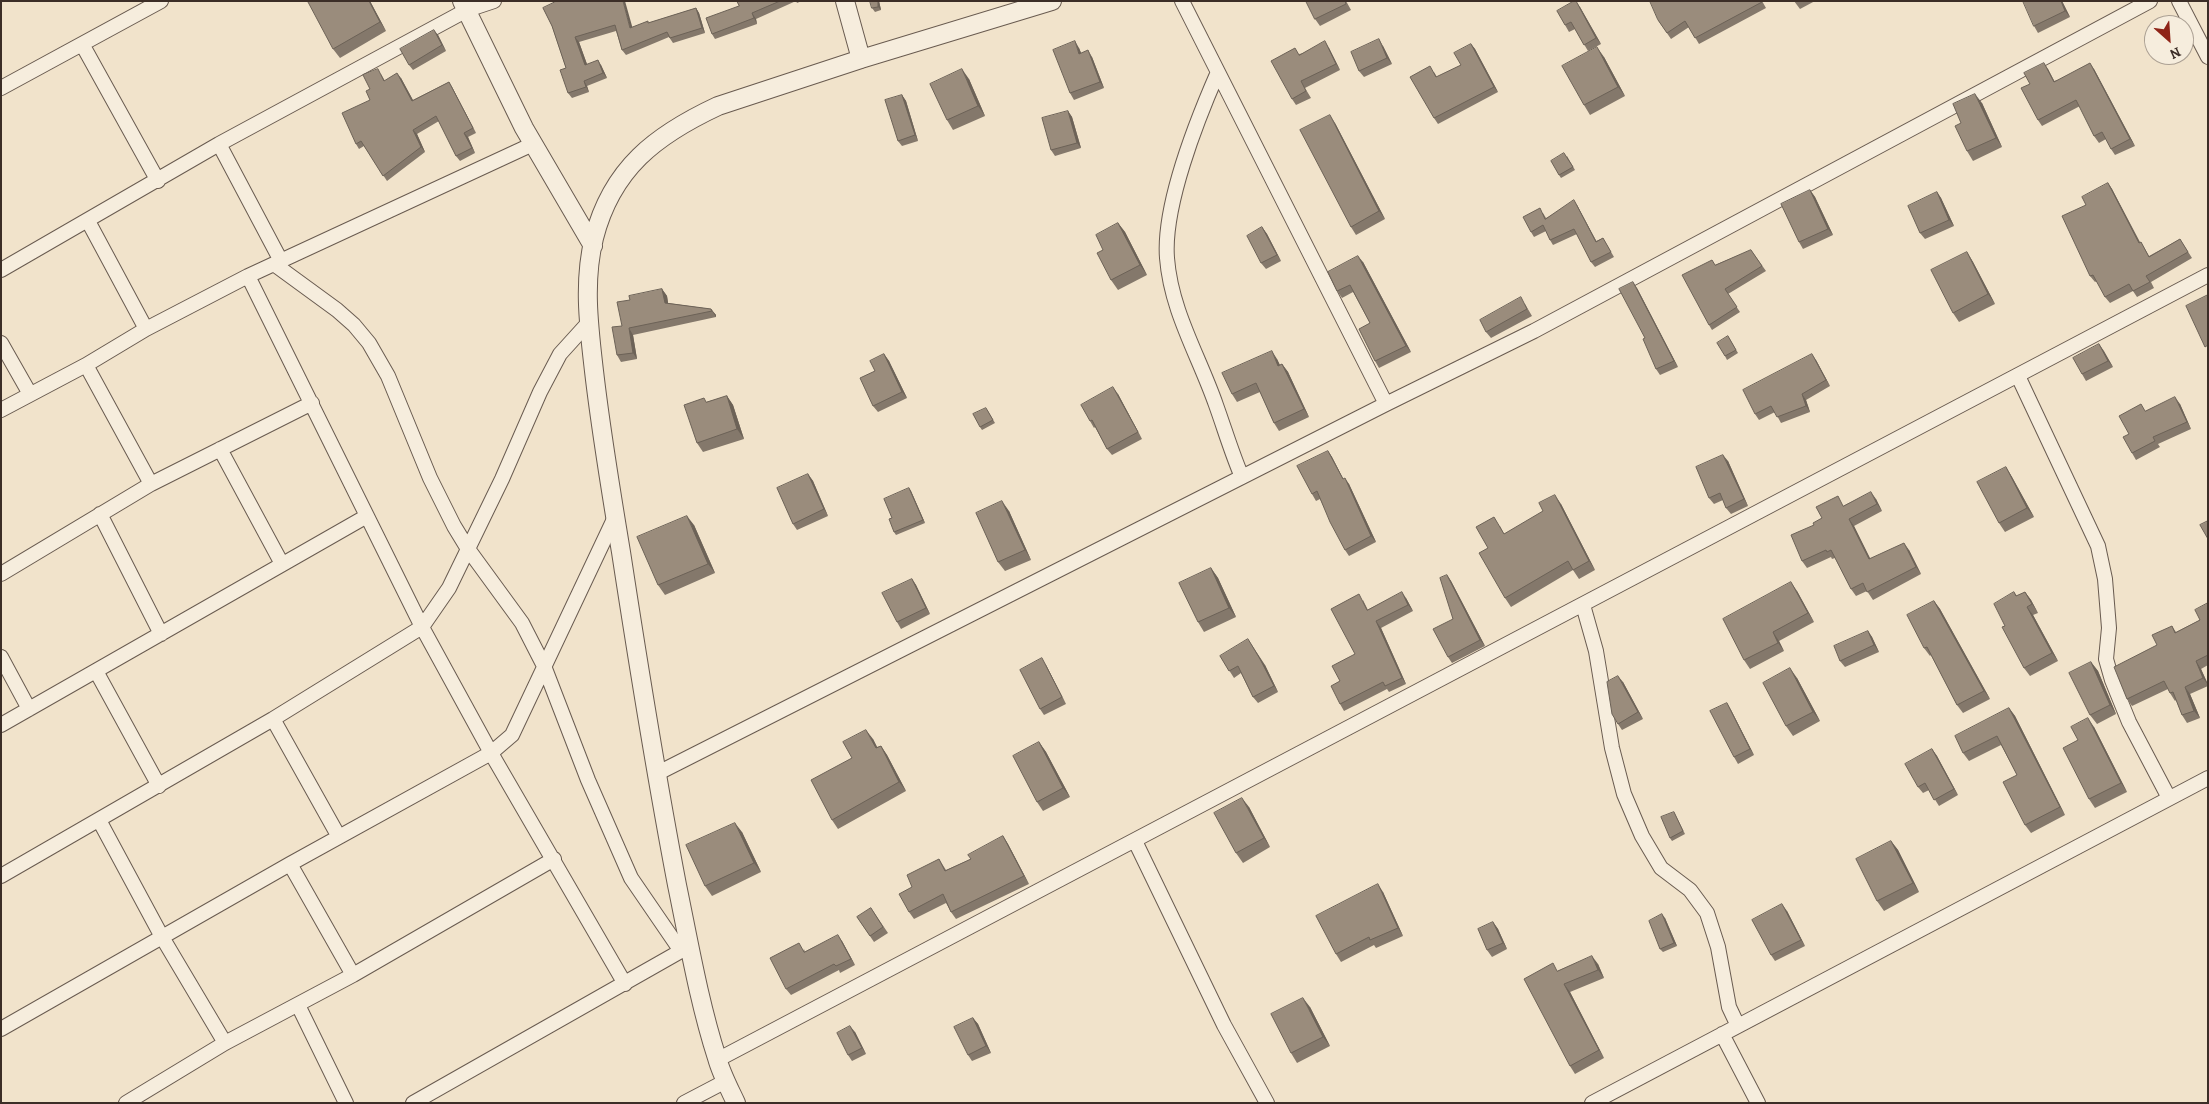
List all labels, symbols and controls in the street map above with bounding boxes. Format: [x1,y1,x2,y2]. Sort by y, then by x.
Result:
north arrow [2144,15,2194,65]
text: N [2167,42,2184,64]

